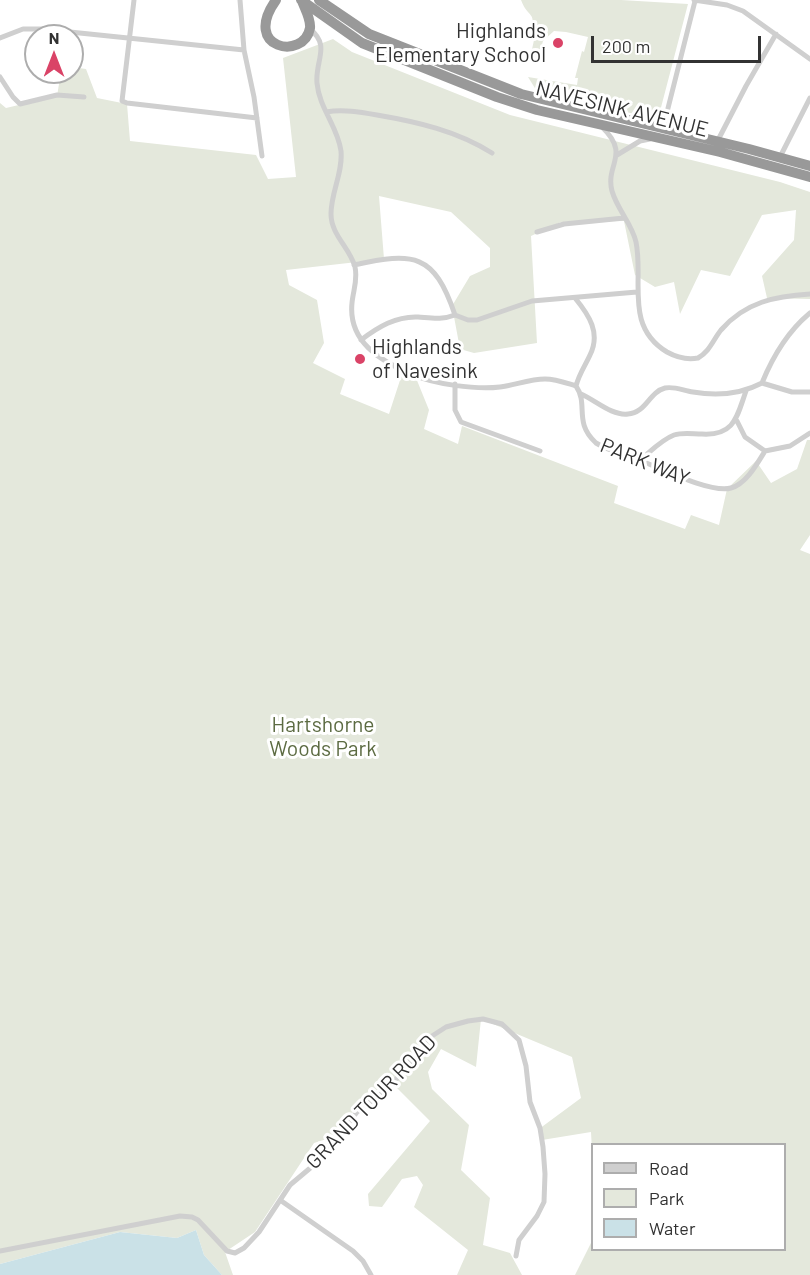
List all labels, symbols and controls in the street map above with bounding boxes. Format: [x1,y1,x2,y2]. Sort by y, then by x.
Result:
place label: Highlands Elementary School [375,18,546,68]
north arrow [24,24,84,84]
scale bar [594,24,764,62]
text: N [49,28,59,47]
text: 200 m [602,35,650,57]
marker: Highlands Elementary School [551,36,565,50]
street label: NAVESINK AVENUE [533,75,711,143]
place label: Highlands of Navesink [372,334,478,384]
marker: Highlands of Navesink [353,352,367,366]
street label: PARK WAY [597,433,693,491]
park label: Hartshorne Woods Park [269,712,377,762]
street label: GRAND TOUR ROAD [301,1030,441,1174]
legend [591,1143,786,1251]
text: Road [649,1157,689,1179]
text: Park [649,1187,684,1209]
text: Water [649,1217,696,1239]

